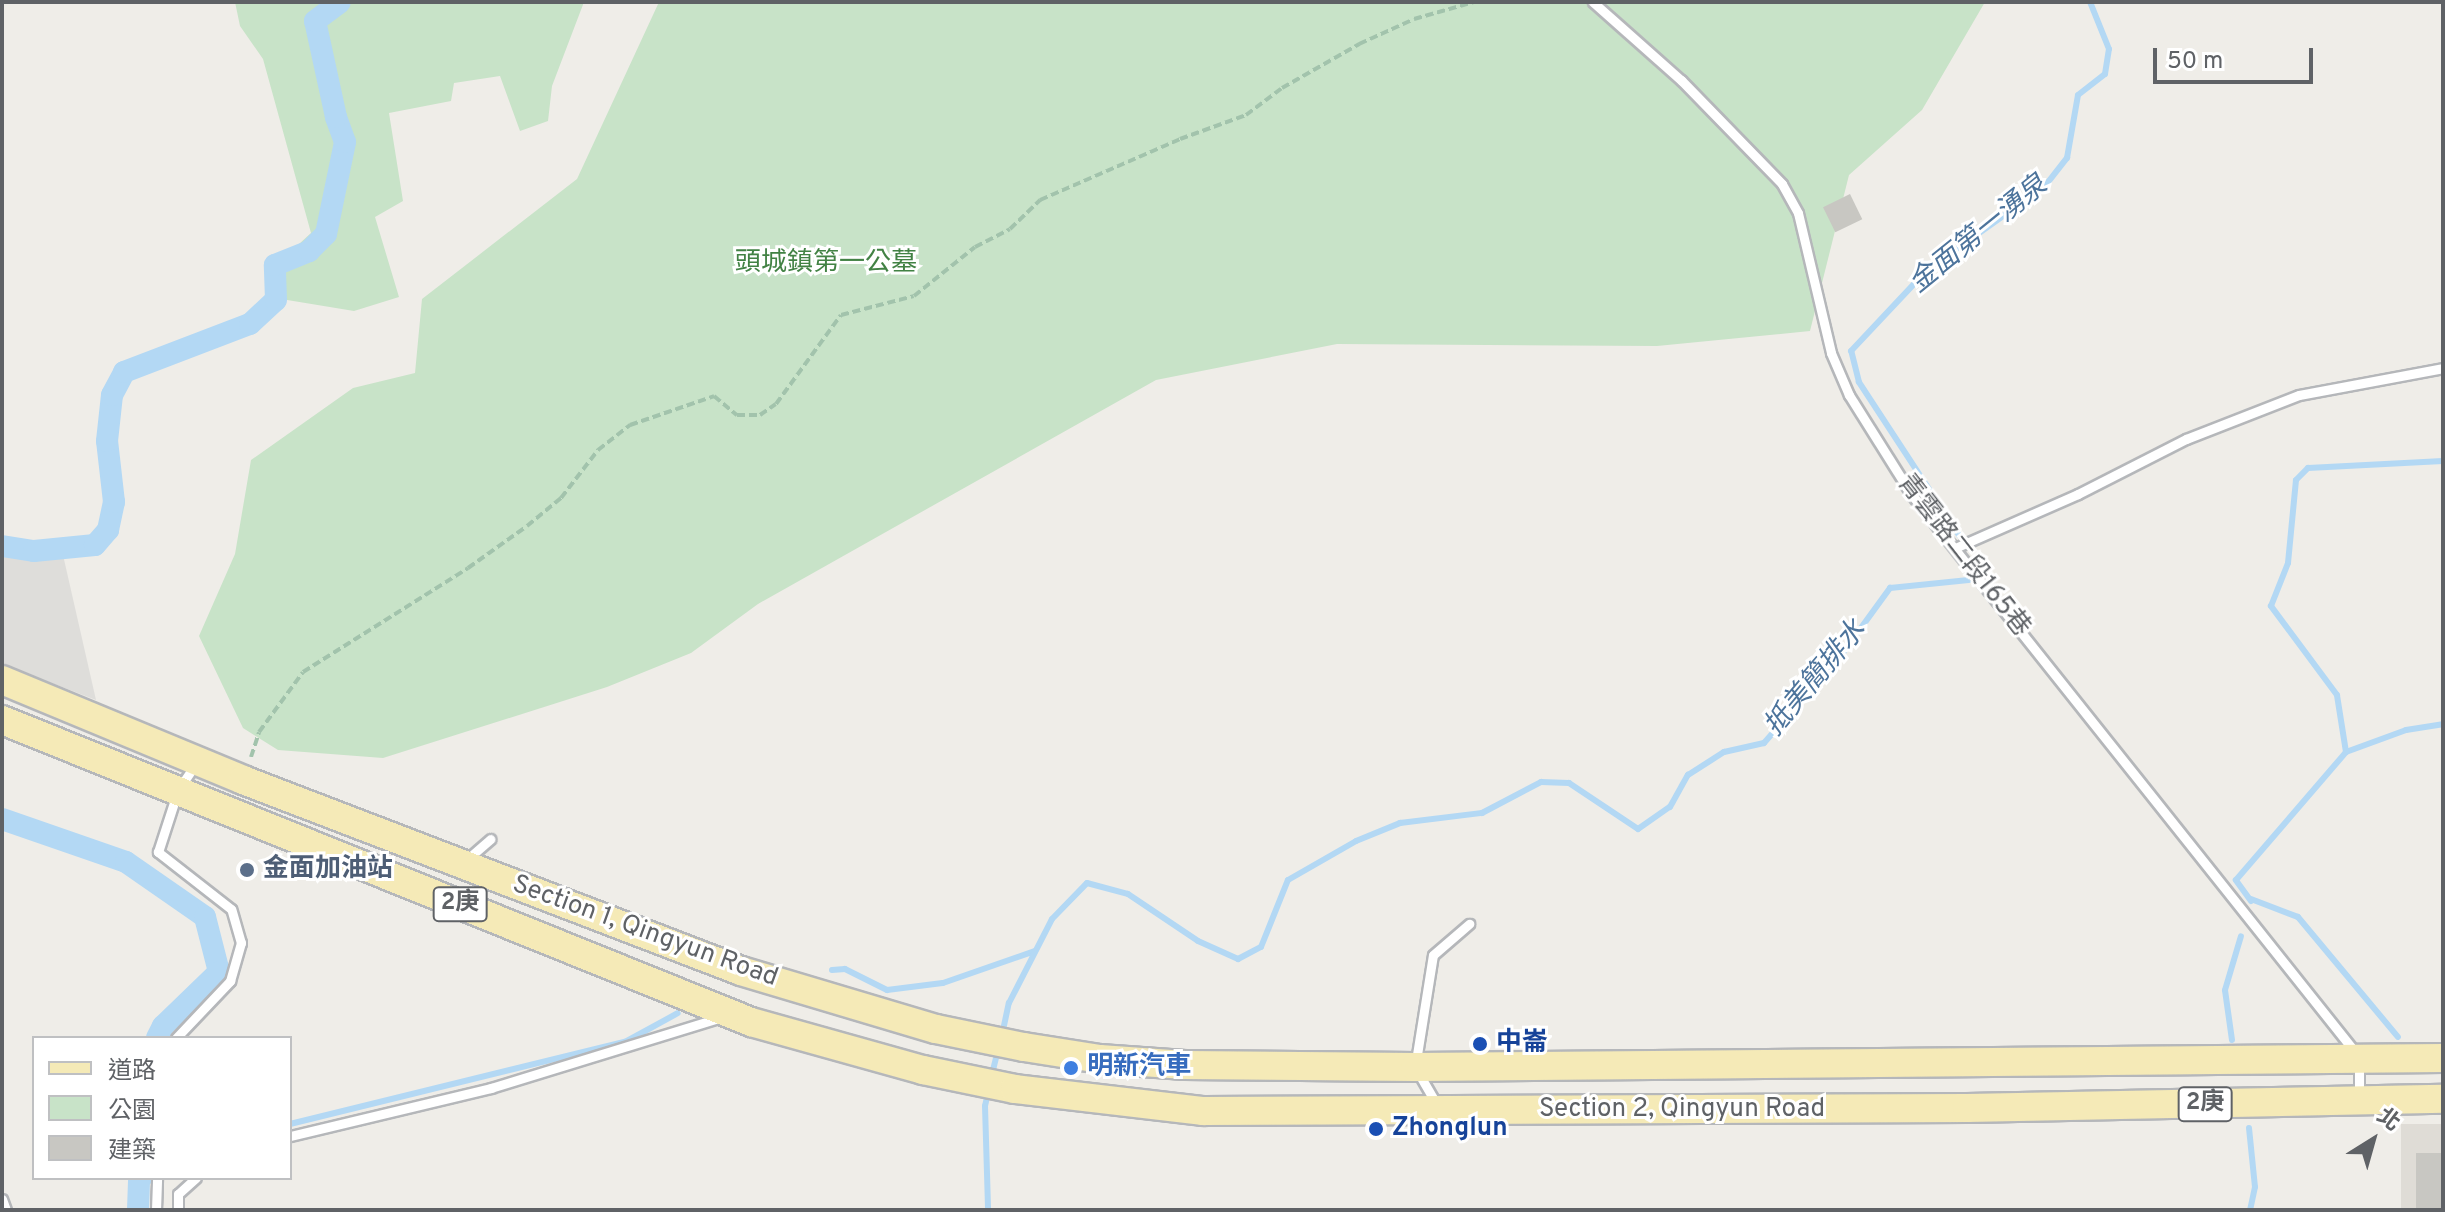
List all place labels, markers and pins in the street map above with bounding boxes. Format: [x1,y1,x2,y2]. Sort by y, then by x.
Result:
place label: 金面加油站 [263,854,393,886]
marker: 金面加油站 [238,861,256,879]
place label: 中崙 [1496,1028,1548,1060]
marker: 中崙 [1471,1035,1489,1053]
place label: 明新汽車 [1087,1052,1191,1084]
marker: 明新汽車 [1062,1059,1080,1077]
place label: Zhonglun [1392,1113,1508,1145]
marker: Zhonglun [1367,1120,1385,1138]

